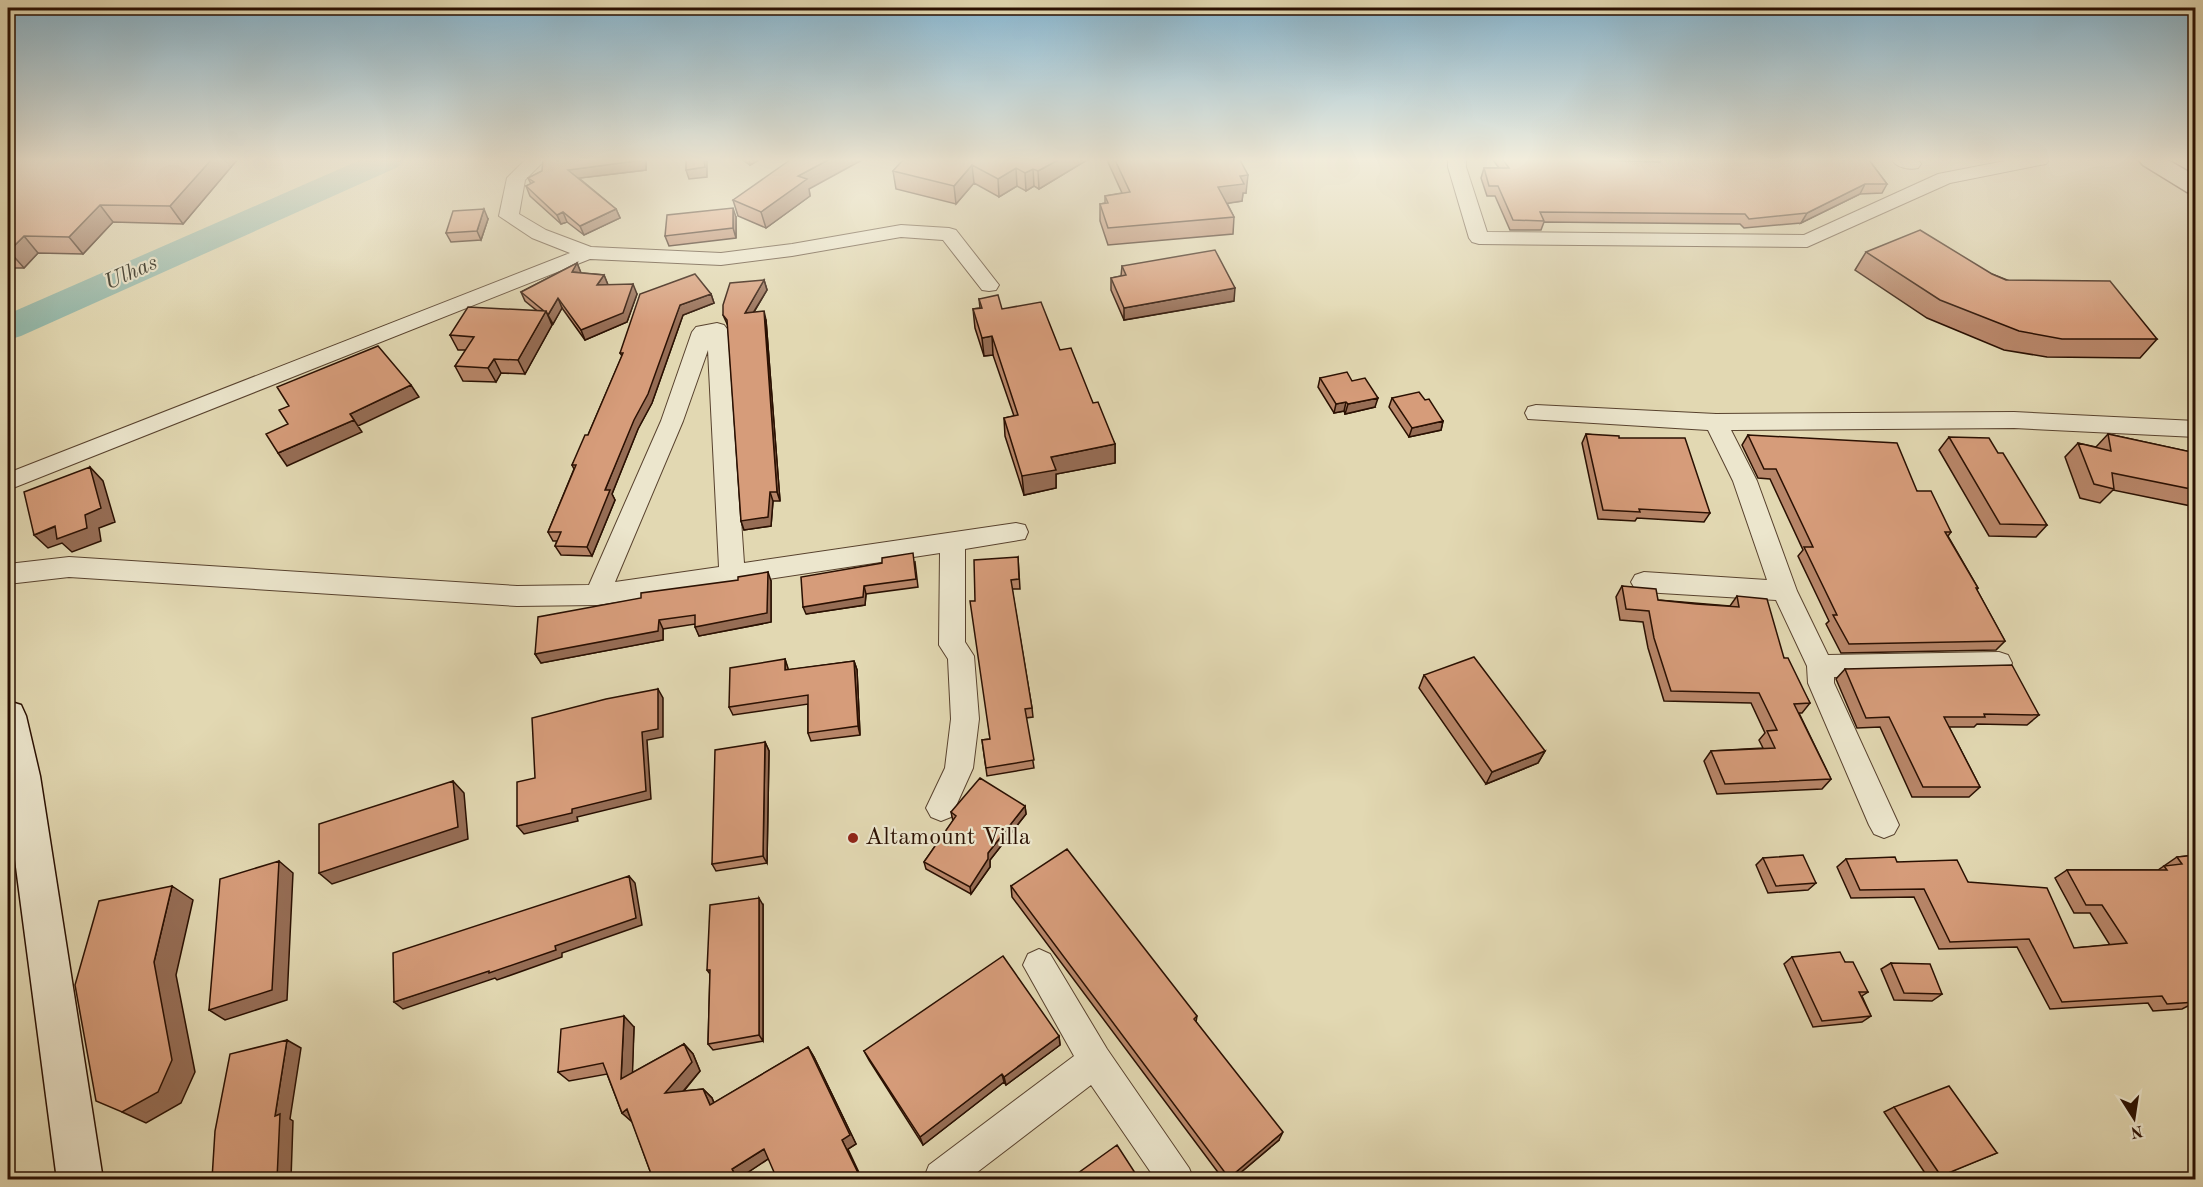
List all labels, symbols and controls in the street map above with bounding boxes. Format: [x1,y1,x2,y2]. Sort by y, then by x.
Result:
water label: Ulhas [101,252,161,294]
place label: Altamount Villa [865,826,1031,850]
marker: Altamount Villa [846,831,860,845]
north arrow [2104,1088,2164,1148]
text: N [2128,1122,2144,1140]

